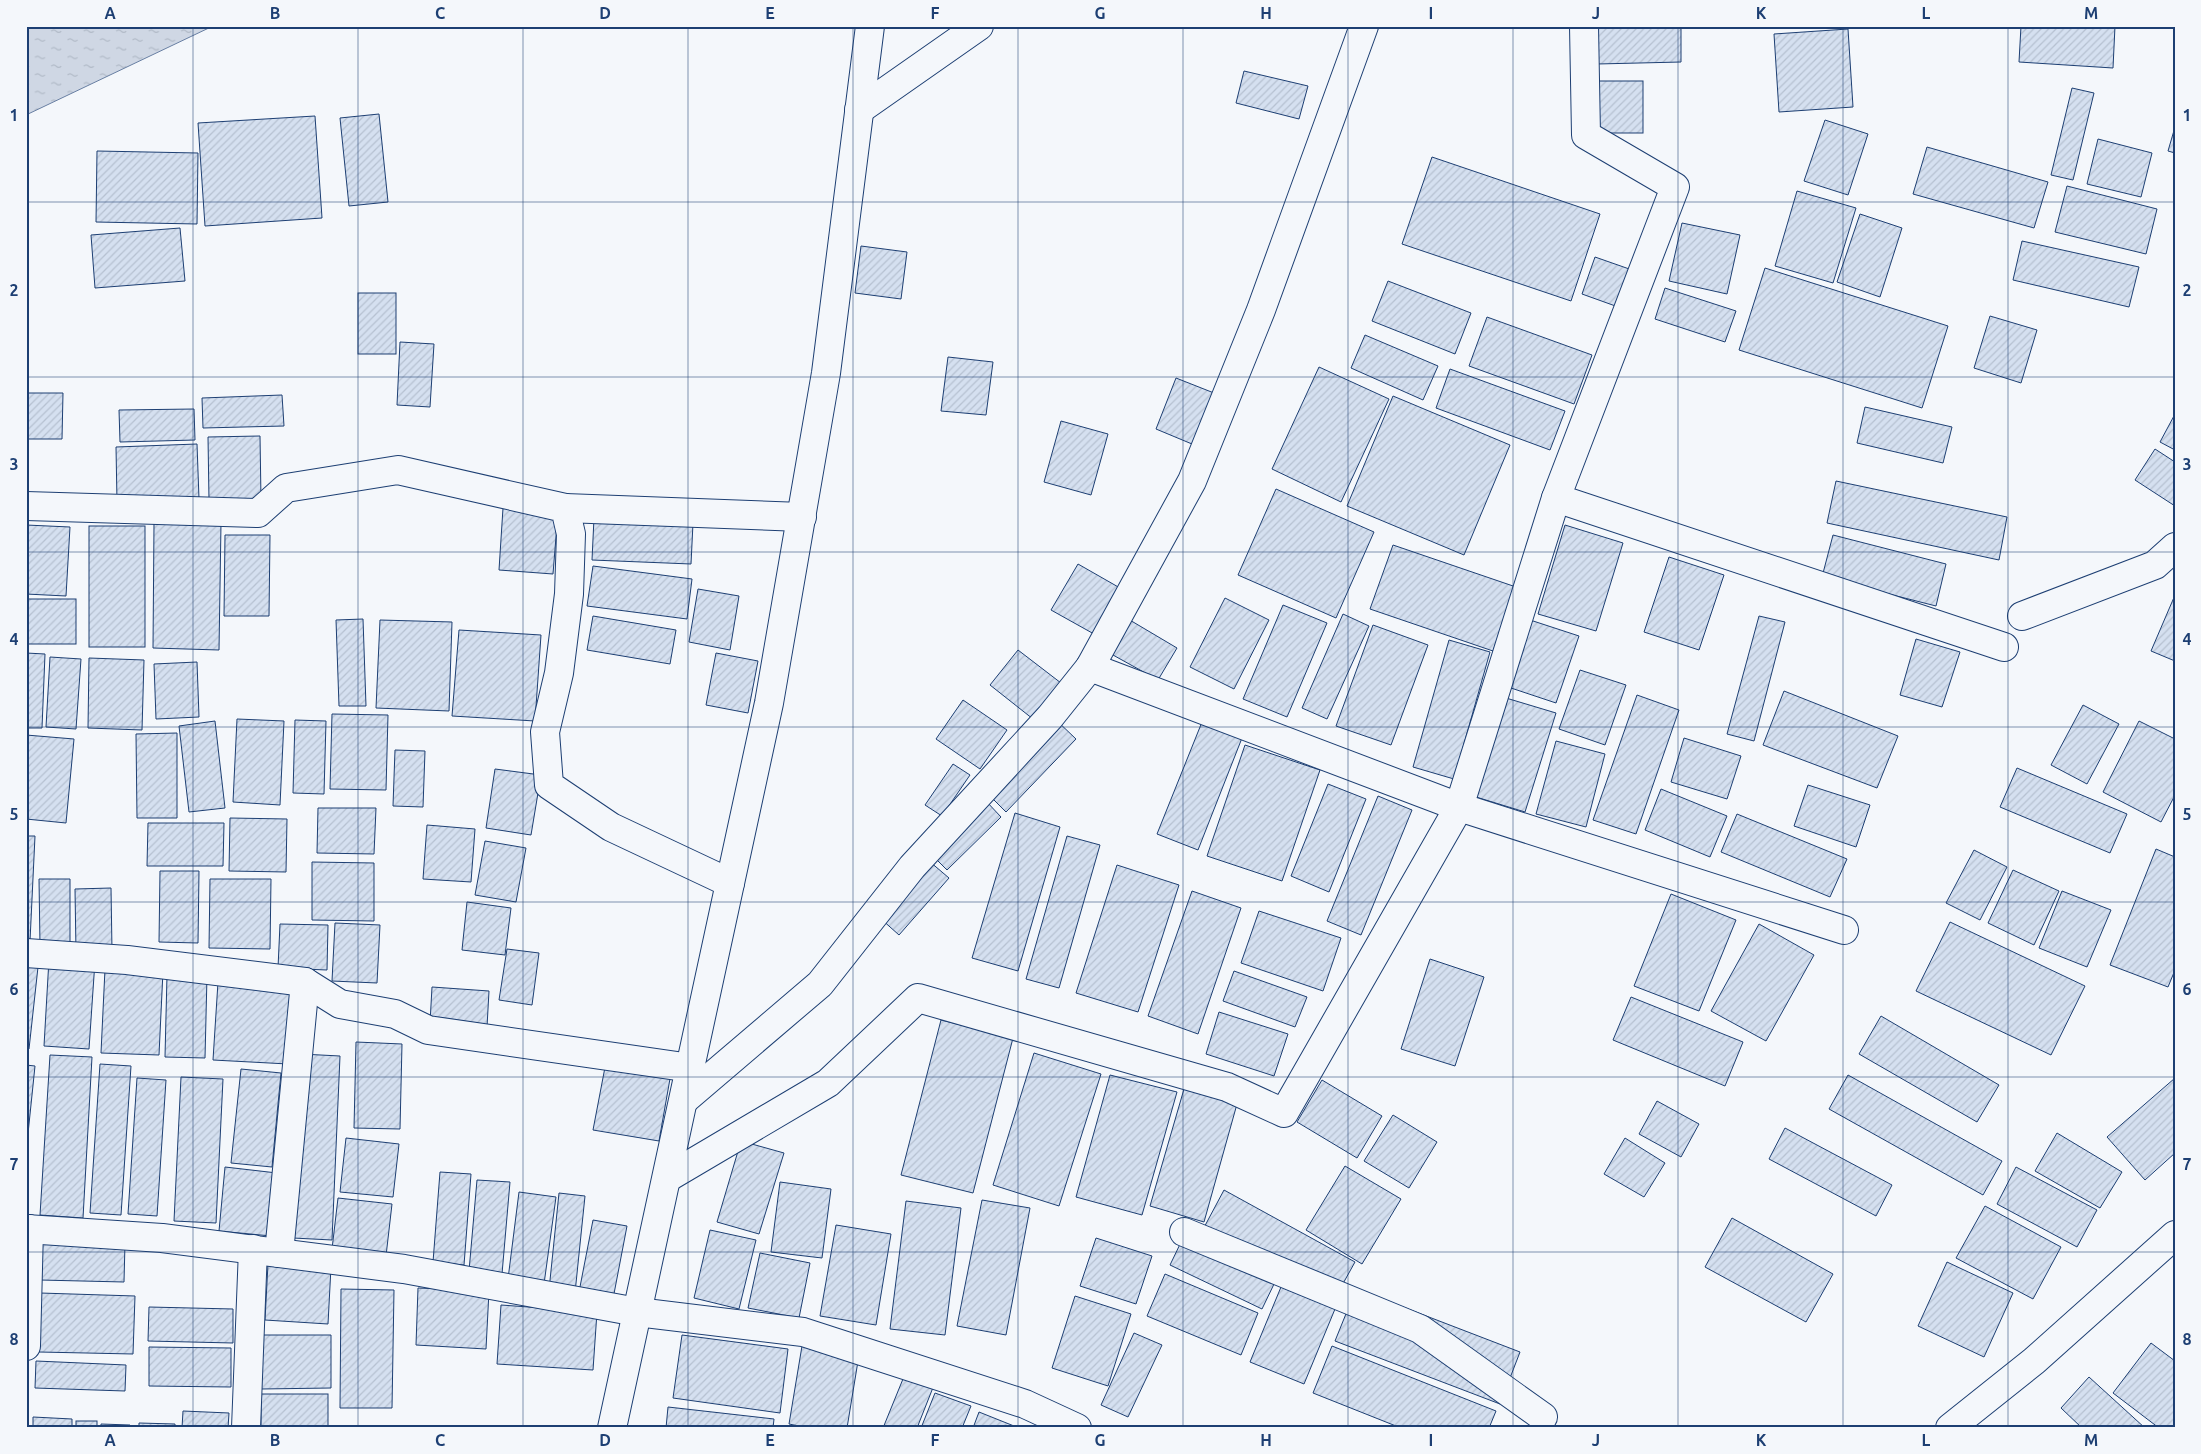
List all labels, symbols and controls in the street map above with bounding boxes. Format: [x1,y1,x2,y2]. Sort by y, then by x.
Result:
text: A [104,4,116,22]
text: B [270,4,280,22]
text: C [435,4,445,22]
text: D [599,4,611,22]
text: E [765,4,775,22]
text: F [931,4,940,22]
text: G [1094,4,1106,22]
text: H [1260,4,1272,22]
text: I [1429,4,1433,22]
text: J [1592,4,1600,22]
text: K [1756,4,1767,22]
text: L [1922,4,1931,22]
text: M [2084,4,2098,22]
text: 1 [9,106,19,124]
text: 1 [2182,106,2192,124]
text: 2 [9,281,19,299]
text: 2 [2182,281,2192,299]
text: 3 [9,455,19,473]
text: 3 [2182,455,2192,473]
text: 4 [9,630,19,648]
text: 4 [2182,630,2192,648]
text: 5 [9,805,19,823]
text: 5 [2182,805,2192,823]
text: 6 [9,980,19,998]
text: 6 [2182,980,2192,998]
text: 7 [9,1155,19,1173]
text: 7 [2182,1155,2192,1173]
text: 8 [9,1330,19,1348]
text: 8 [2182,1330,2192,1348]
text: A [104,1431,116,1449]
text: B [270,1431,280,1449]
text: C [435,1431,445,1449]
text: D [599,1431,611,1449]
text: E [765,1431,775,1449]
text: F [931,1431,940,1449]
text: G [1094,1431,1106,1449]
text: H [1260,1431,1272,1449]
text: I [1429,1431,1433,1449]
text: J [1592,1431,1600,1449]
text: K [1756,1431,1767,1449]
text: L [1922,1431,1931,1449]
text: M [2084,1431,2098,1449]

